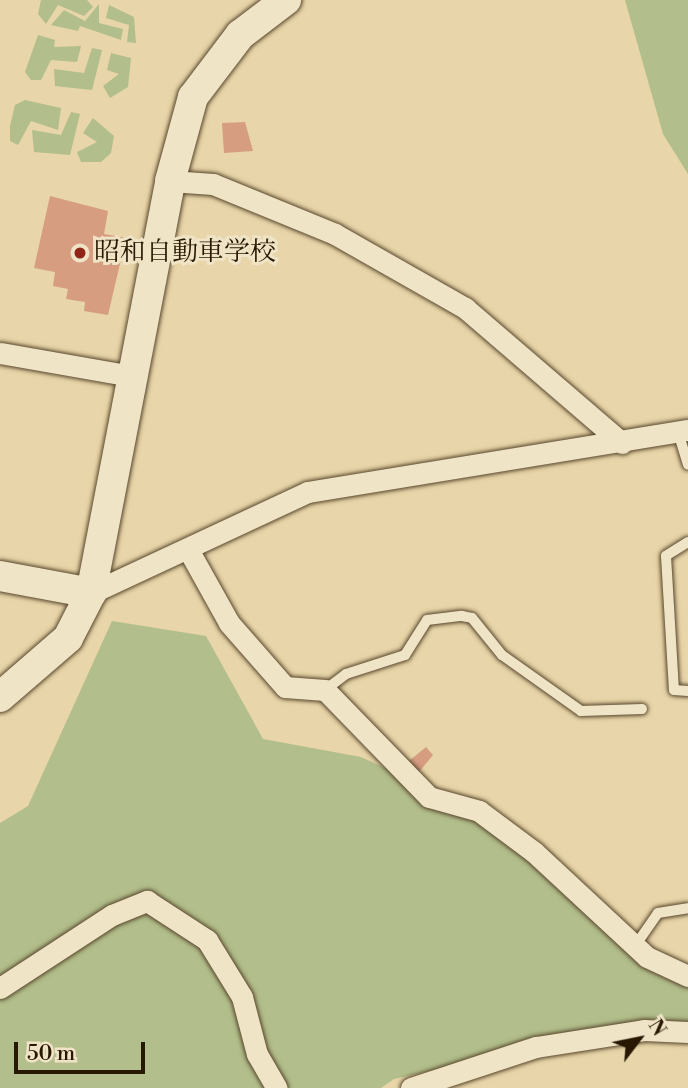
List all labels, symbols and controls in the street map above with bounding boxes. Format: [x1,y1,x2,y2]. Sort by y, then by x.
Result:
place label: 昭和自動車学校 [94,237,276,269]
marker: 昭和自動車学校 [72,245,88,261]
north arrow [604,1004,674,1074]
text: N [643,1015,671,1041]
scale bar [18,1028,149,1072]
text: 50 m [27,1041,75,1067]

